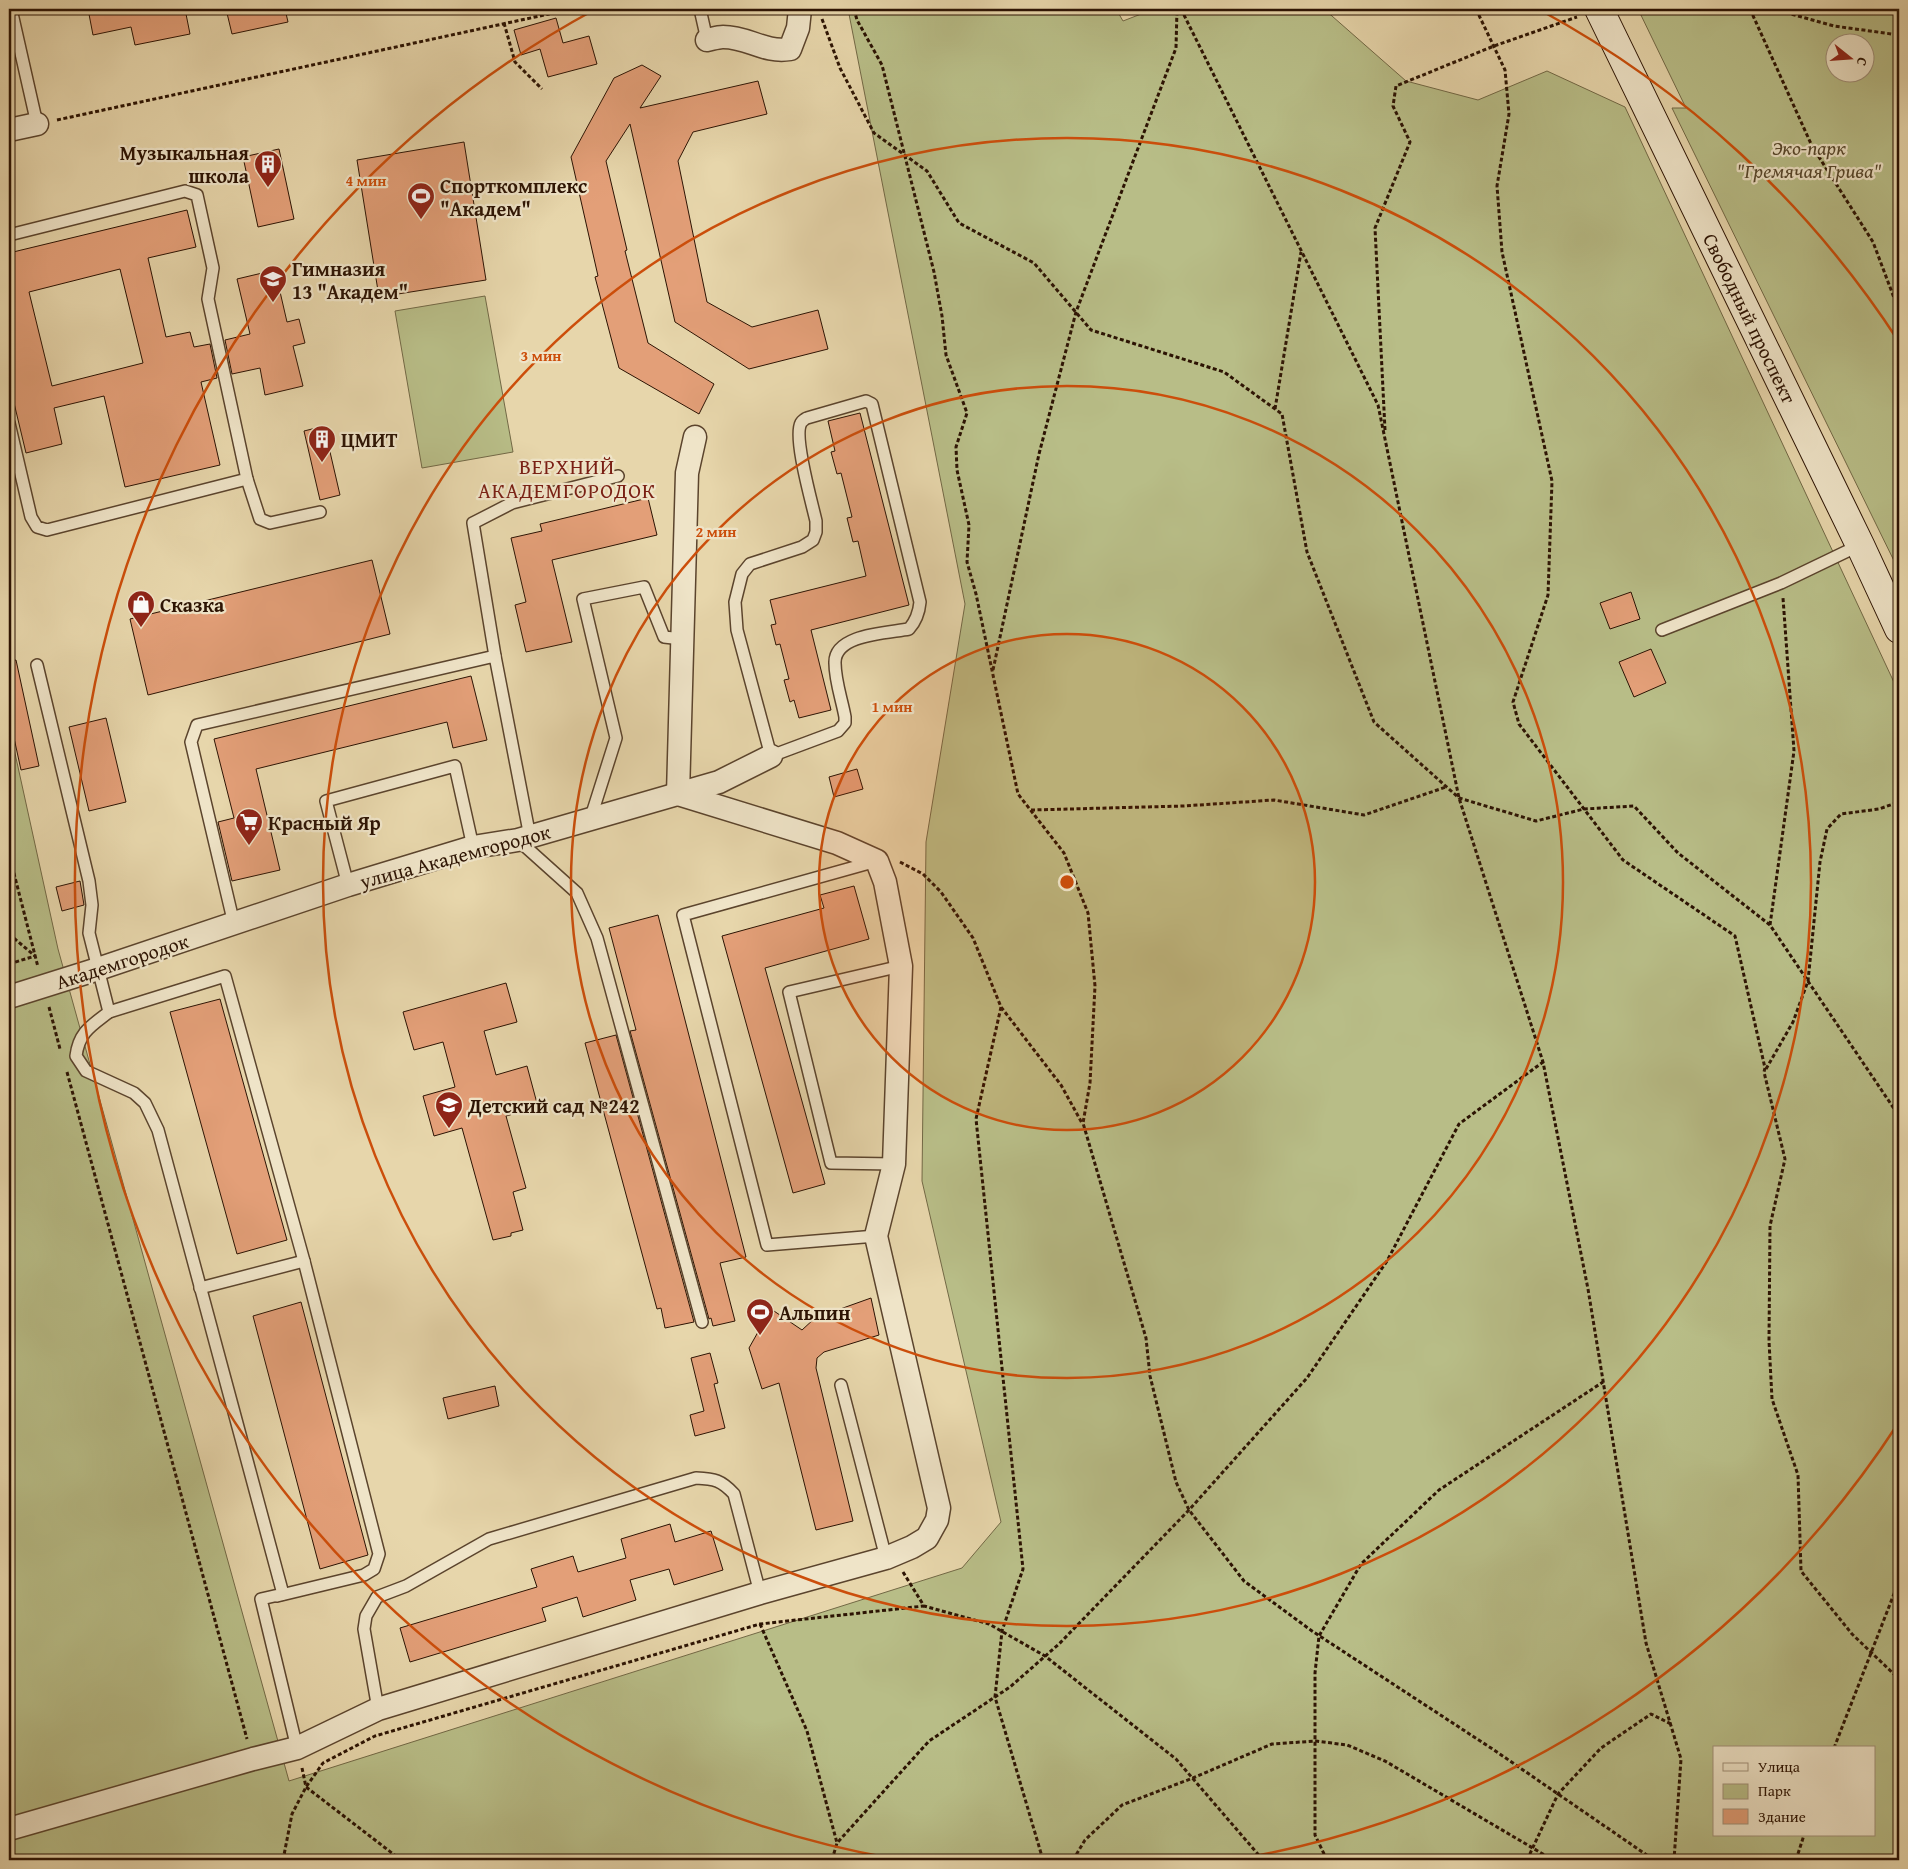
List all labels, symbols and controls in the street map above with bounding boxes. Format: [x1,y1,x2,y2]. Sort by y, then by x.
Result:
north arrow [1826,32,1876,82]
text: С [1852,55,1873,69]
park label: Эко-парк "Гремячая Грива" [1736,133,1882,185]
place label: Музыкальная школа [120,138,250,190]
building icon: Музыкальная школа [253,149,283,188]
text: 4 мин [346,170,387,191]
place label: Спорткомплекс "Академ" [440,171,587,223]
sports icon: Спорткомплекс "Академ" [406,181,436,220]
street label: Свободный проспект [1696,228,1804,408]
place label: Гимназия 13 "Академ" [292,254,408,306]
school or university icon: Гимназия 13 "Академ" [258,264,288,303]
text: 3 мин [521,345,562,366]
building icon: ЦМИТ [307,424,337,463]
place label: ЦМИТ [341,425,398,454]
district label: ВЕРХНИЙ АКАДЕМГОРОДОК [478,451,656,506]
text: 2 мин [696,521,737,542]
shop icon: Сказка [126,589,156,628]
place label: Сказка [160,590,225,619]
text: 1 мин [872,696,913,717]
supermarket icon: Красный Яр [234,807,264,846]
place label: Красный Яр [268,808,381,837]
street label: улица Академгородок [355,816,554,896]
centre of rings [1058,873,1076,891]
street label: Академгородок [52,926,193,996]
school or university icon: Детский сад №242 [434,1090,464,1129]
place label: Детский сад №242 [467,1091,640,1120]
sports icon: Альпин [745,1297,775,1336]
place label: Альпин [779,1298,850,1327]
legend [1713,1746,1876,1836]
text: Улица [1758,1756,1801,1777]
text: Парк [1758,1780,1791,1801]
text: Здание [1758,1806,1806,1827]

